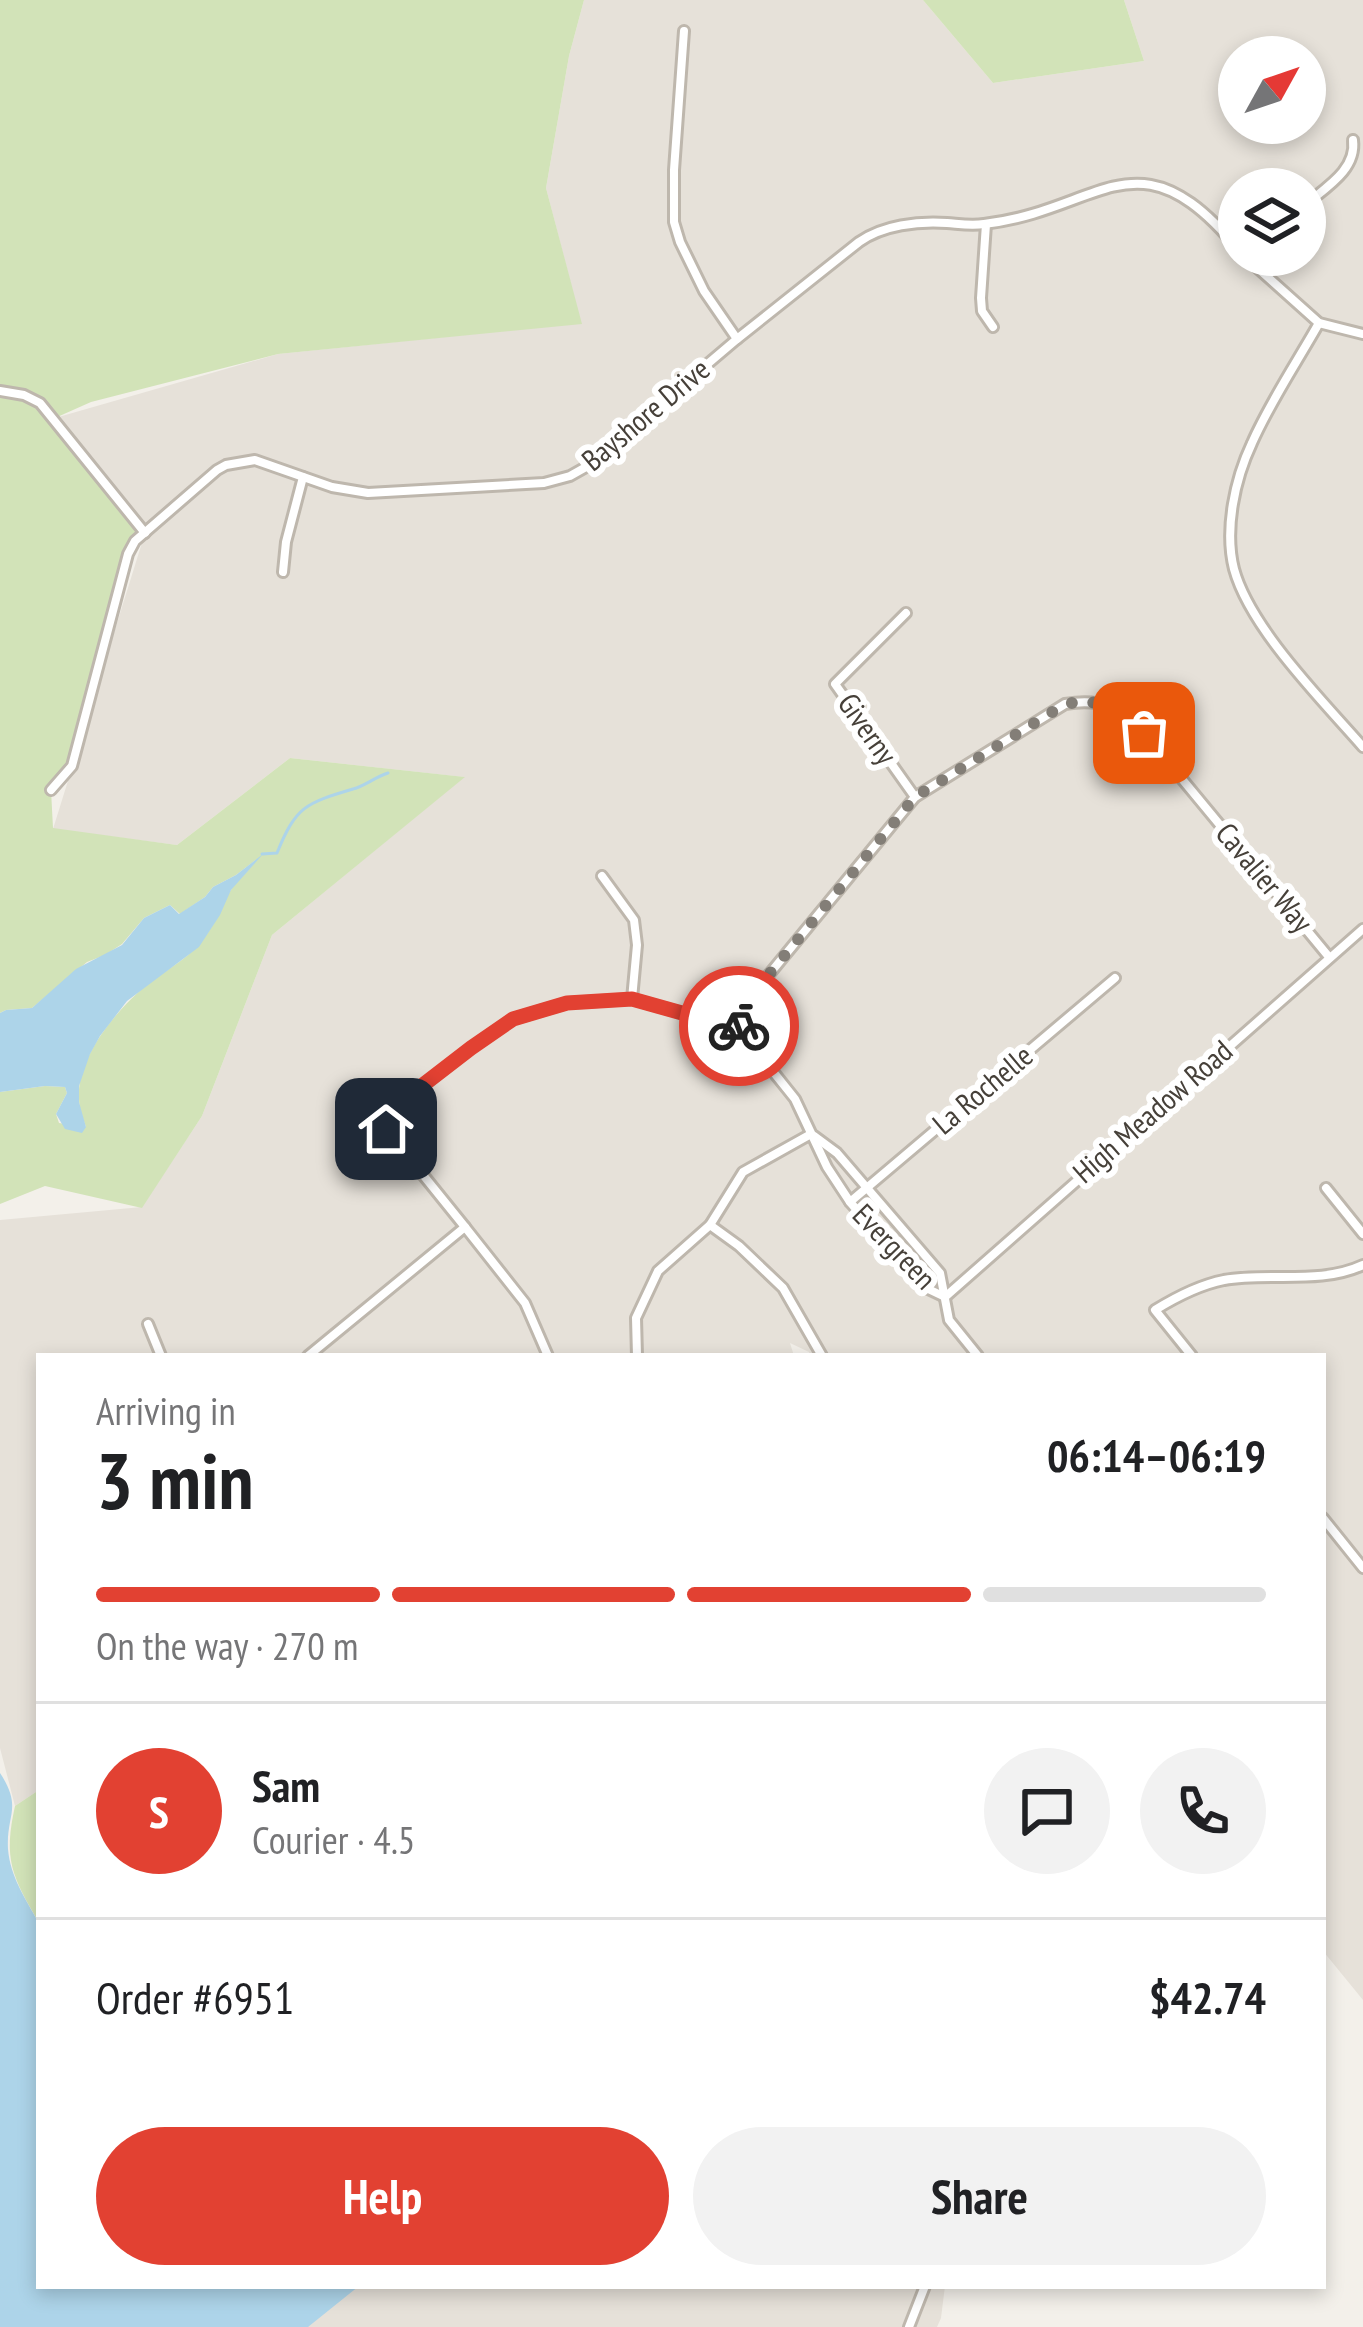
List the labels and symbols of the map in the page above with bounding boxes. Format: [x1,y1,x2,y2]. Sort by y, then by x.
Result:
north arrow [1218,36,1326,144]
street label: Bayshore Drive [573,349,717,479]
pin [1093,682,1195,784]
street label: Giverny [830,685,907,772]
street label: Cavalier Way [1208,814,1323,940]
courier [679,966,799,1086]
street label: High Meadow Road [1064,1031,1240,1191]
street label: La Rochelle [924,1036,1040,1142]
pin [335,1078,437,1180]
street label: Evergreen [845,1195,945,1297]

